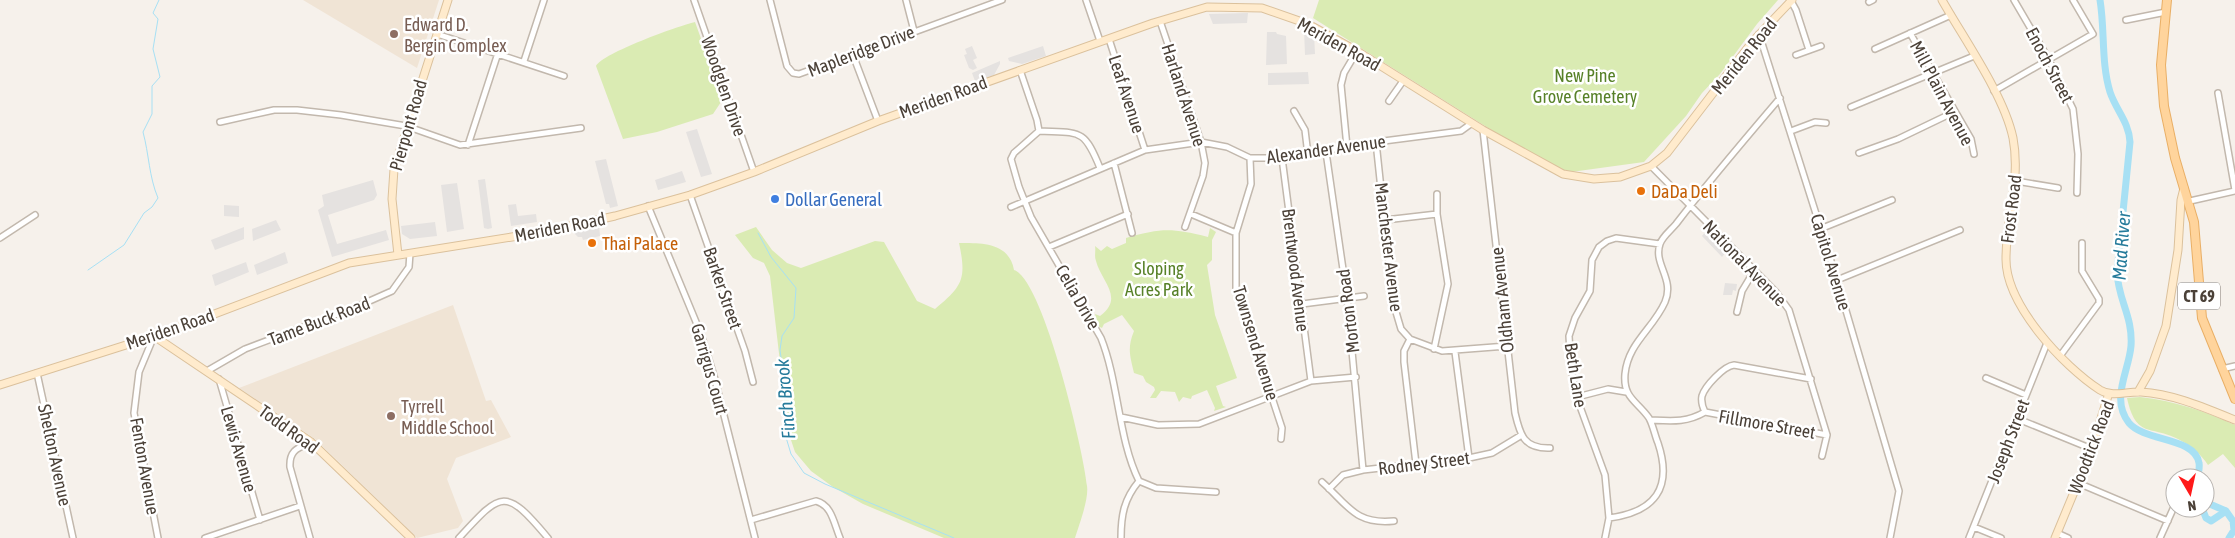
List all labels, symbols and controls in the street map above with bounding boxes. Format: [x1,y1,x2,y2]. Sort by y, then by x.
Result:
street label: Meriden Road [1294,13,1384,75]
place label: Edward D. Bergin Complex [404,14,506,56]
street label: Meriden Road [1707,14,1781,98]
street label: Mapleridge Drive [805,21,917,81]
street label: Enoch Street [2021,24,2079,106]
marker: Edward D. Bergin Complex [388,28,400,40]
street label: Woodglen Drive [697,33,751,139]
street label: Mill Plain Avenue [1906,37,1978,149]
street label: Harland Avenue [1158,41,1210,149]
street label: Leaf Avenue [1105,52,1149,136]
park label: New Pine Grove Cemetery [1533,65,1637,107]
street label: Meriden Road [896,71,990,123]
street label: Pierpont Road [385,77,431,173]
street label: Alexander Avenue [1265,130,1387,168]
street label: Frost Road [1996,173,2026,245]
street label: Manchester Avenue [1371,181,1407,313]
place label: DaDa Deli [1651,181,1718,202]
marker: DaDa Deli [1635,185,1647,197]
place label: Dollar General [785,189,882,210]
marker: Dollar General [769,193,781,205]
street label: Brentwood Avenue [1278,207,1314,333]
street label: Meriden Road [513,208,607,246]
water label: Mad River [2108,209,2134,281]
street label: Capitol Avenue [1806,211,1856,313]
street label: National Avenue [1699,216,1791,310]
place label: Thai Palace [602,233,678,254]
marker: Thai Palace [586,237,598,249]
street label: Barker Street [699,244,747,332]
street label: Oldham Avenue [1486,246,1518,354]
park label: Sloping Acres Park [1125,258,1193,300]
street label: Celia Drive [1051,261,1105,333]
street label: Morton Road [1332,268,1364,354]
road number: CT 69 [2178,282,2220,310]
street label: Townsend Avenue [1229,283,1283,403]
street label: Tame Buck Road [265,292,373,350]
street label: Meriden Road [123,304,217,354]
street label: Garrigus Court [687,321,733,417]
street label: Beth Lane [1561,341,1591,409]
water label: Finch Brook [770,357,799,440]
place label: Tyrrell Middle School [401,396,494,438]
street label: Joseph Street [1982,396,2034,486]
street label: Woodtick Road [2064,397,2118,497]
street label: Todd Road [255,400,323,458]
street label: Shelton Avenue [34,402,76,508]
street label: Lewis Avenue [217,404,261,494]
street label: Fillmore Street [1717,405,1817,443]
marker: Tyrrell Middle School [385,410,397,422]
street label: Fenton Avenue [126,416,164,516]
street label: Rodney Street [1377,447,1471,479]
north arrow [2165,468,2215,518]
text: N [2187,497,2197,514]

